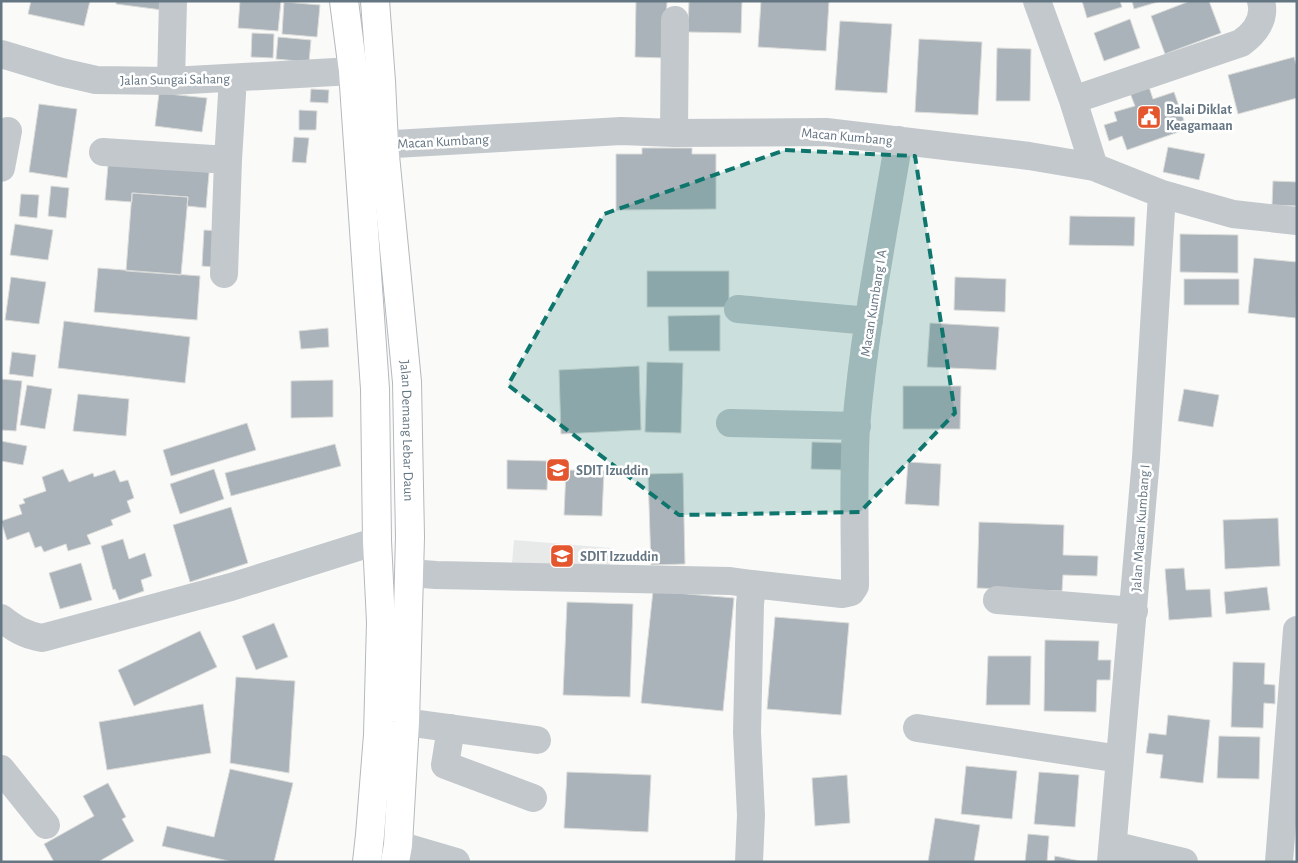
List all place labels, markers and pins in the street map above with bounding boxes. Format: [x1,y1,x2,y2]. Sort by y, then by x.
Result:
place label: Balai Diklat Keagamaan [1166,103,1233,133]
public building icon: Balai Diklat Keagamaan [1136,104,1162,130]
school or university icon: SDIT Izuddin [545,457,571,483]
place label: SDIT Izuddin [576,464,648,478]
school or university icon: SDIT Izzuddin [549,543,575,569]
place label: SDIT Izzuddin [580,550,658,564]

